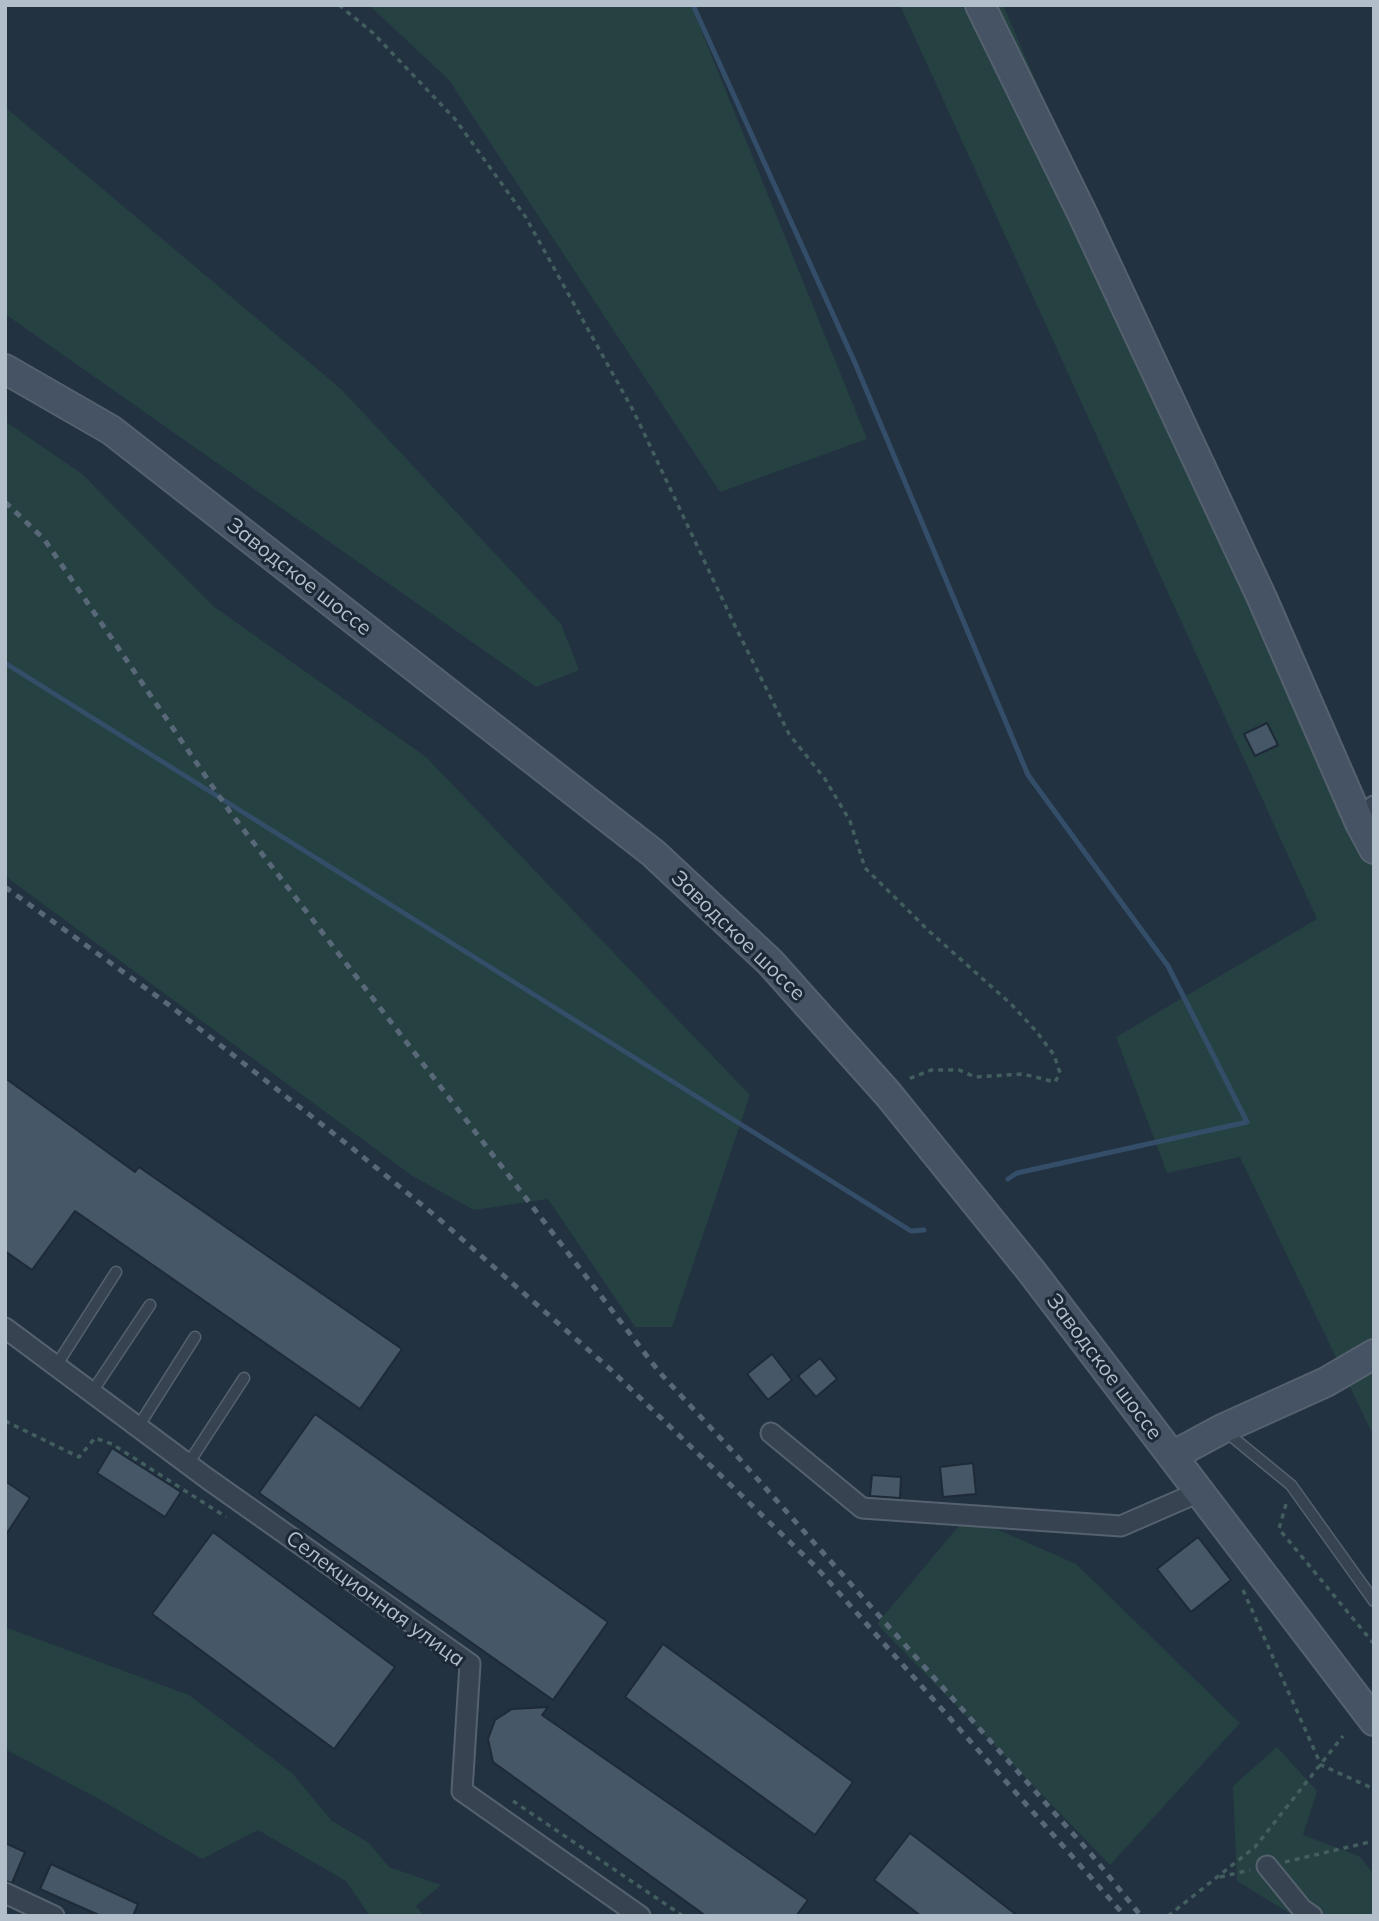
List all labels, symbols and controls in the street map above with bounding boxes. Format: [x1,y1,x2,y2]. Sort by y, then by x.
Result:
street label: Заводское шоссе [222,513,376,641]
street label: Заводское шоссе [666,866,810,1006]
street label: Заводское шоссе [1041,1289,1167,1445]
street label: Селекционная улица [281,1526,469,1672]

